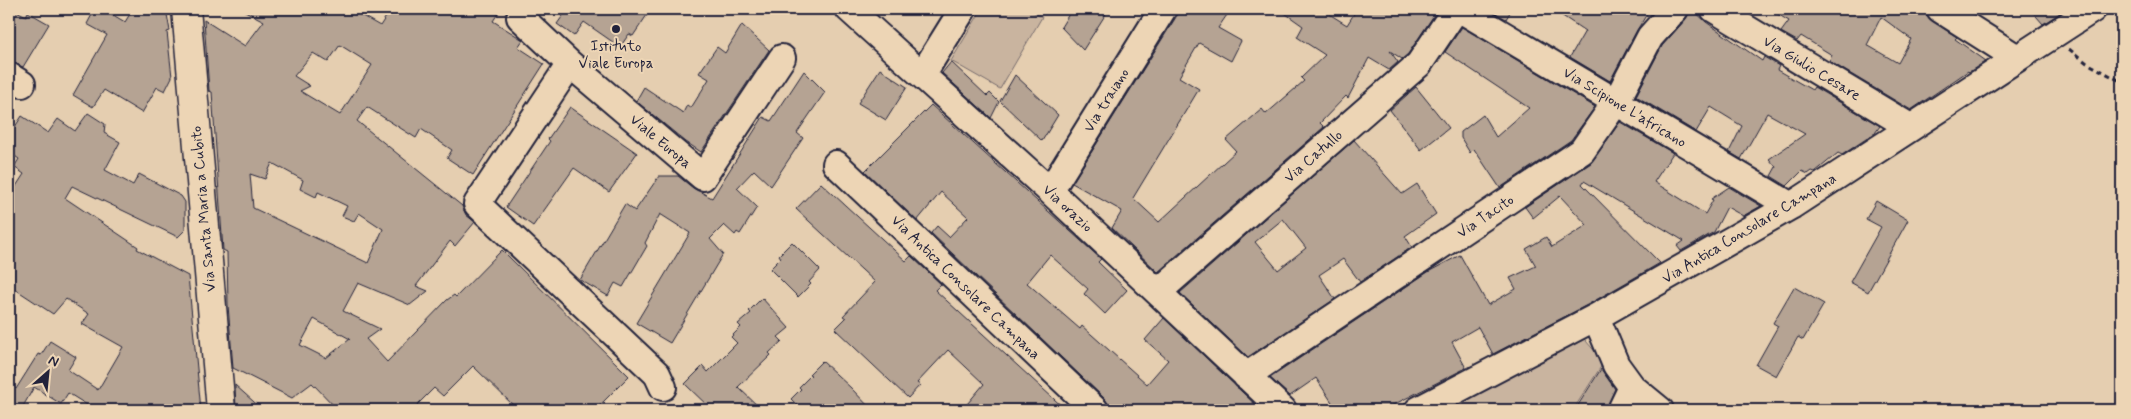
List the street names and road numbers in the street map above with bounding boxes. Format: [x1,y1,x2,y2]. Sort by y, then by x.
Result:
street label: Via Giulio Cesare [1759,32,1864,106]
street label: Via Scipione L'africano [1559,63,1690,153]
street label: Via traiano [1079,64,1135,136]
street label: Viale Europa [625,110,696,174]
street label: Via Santa Maria a Cubito [187,125,221,293]
street label: Via Catullo [1280,126,1347,188]
street label: Via Antica Consolare Campana [1659,169,1840,289]
street label: Via orazio [1038,180,1097,237]
street label: Via Tacito [1453,190,1518,243]
street label: Via Antica Consolare Campana [886,211,1044,364]

